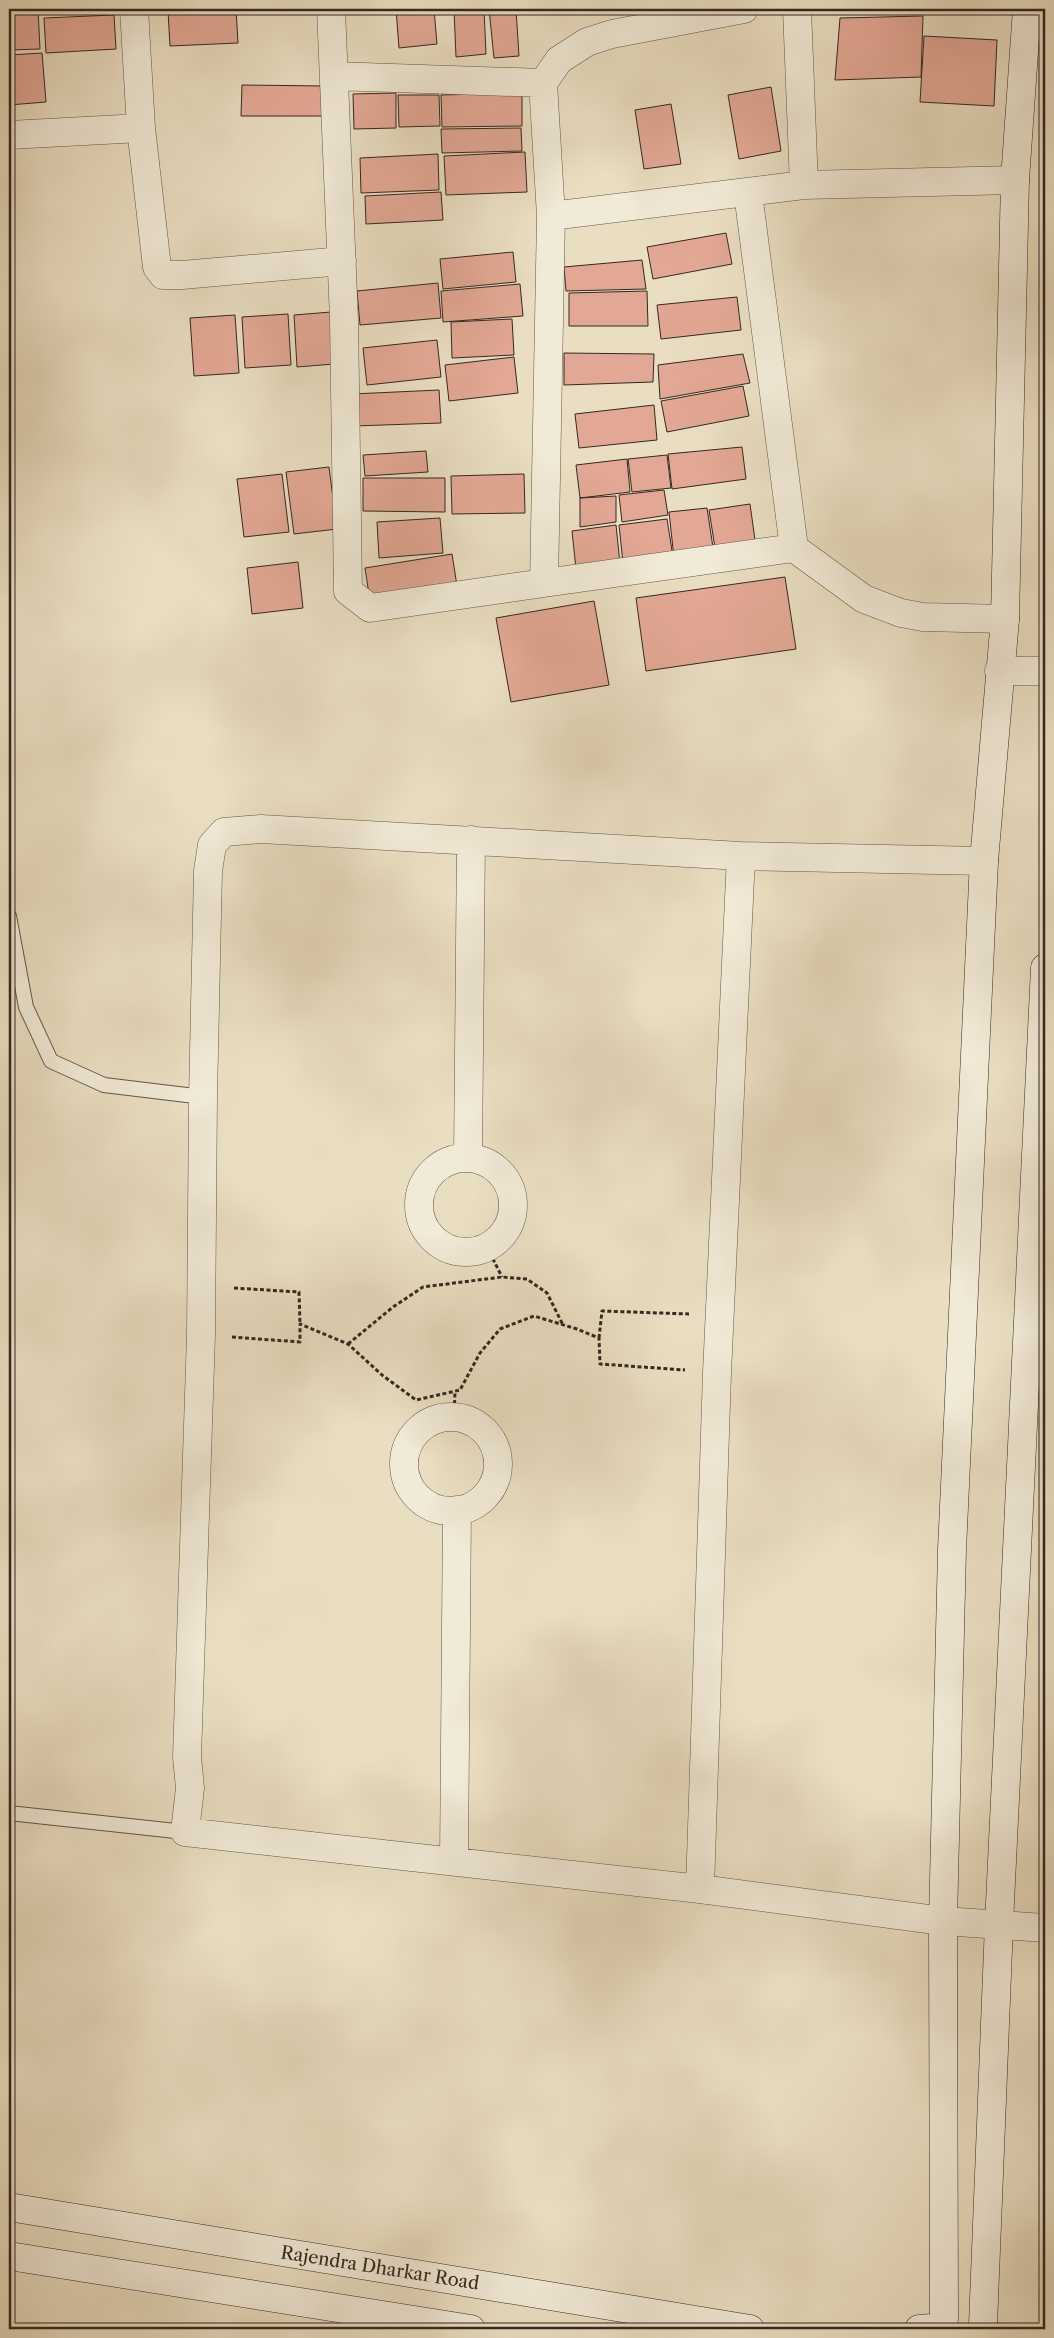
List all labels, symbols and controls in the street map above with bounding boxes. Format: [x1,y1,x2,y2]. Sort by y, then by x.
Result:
street label: Rajendra Dharkar Road [279,2241,481,2295]

